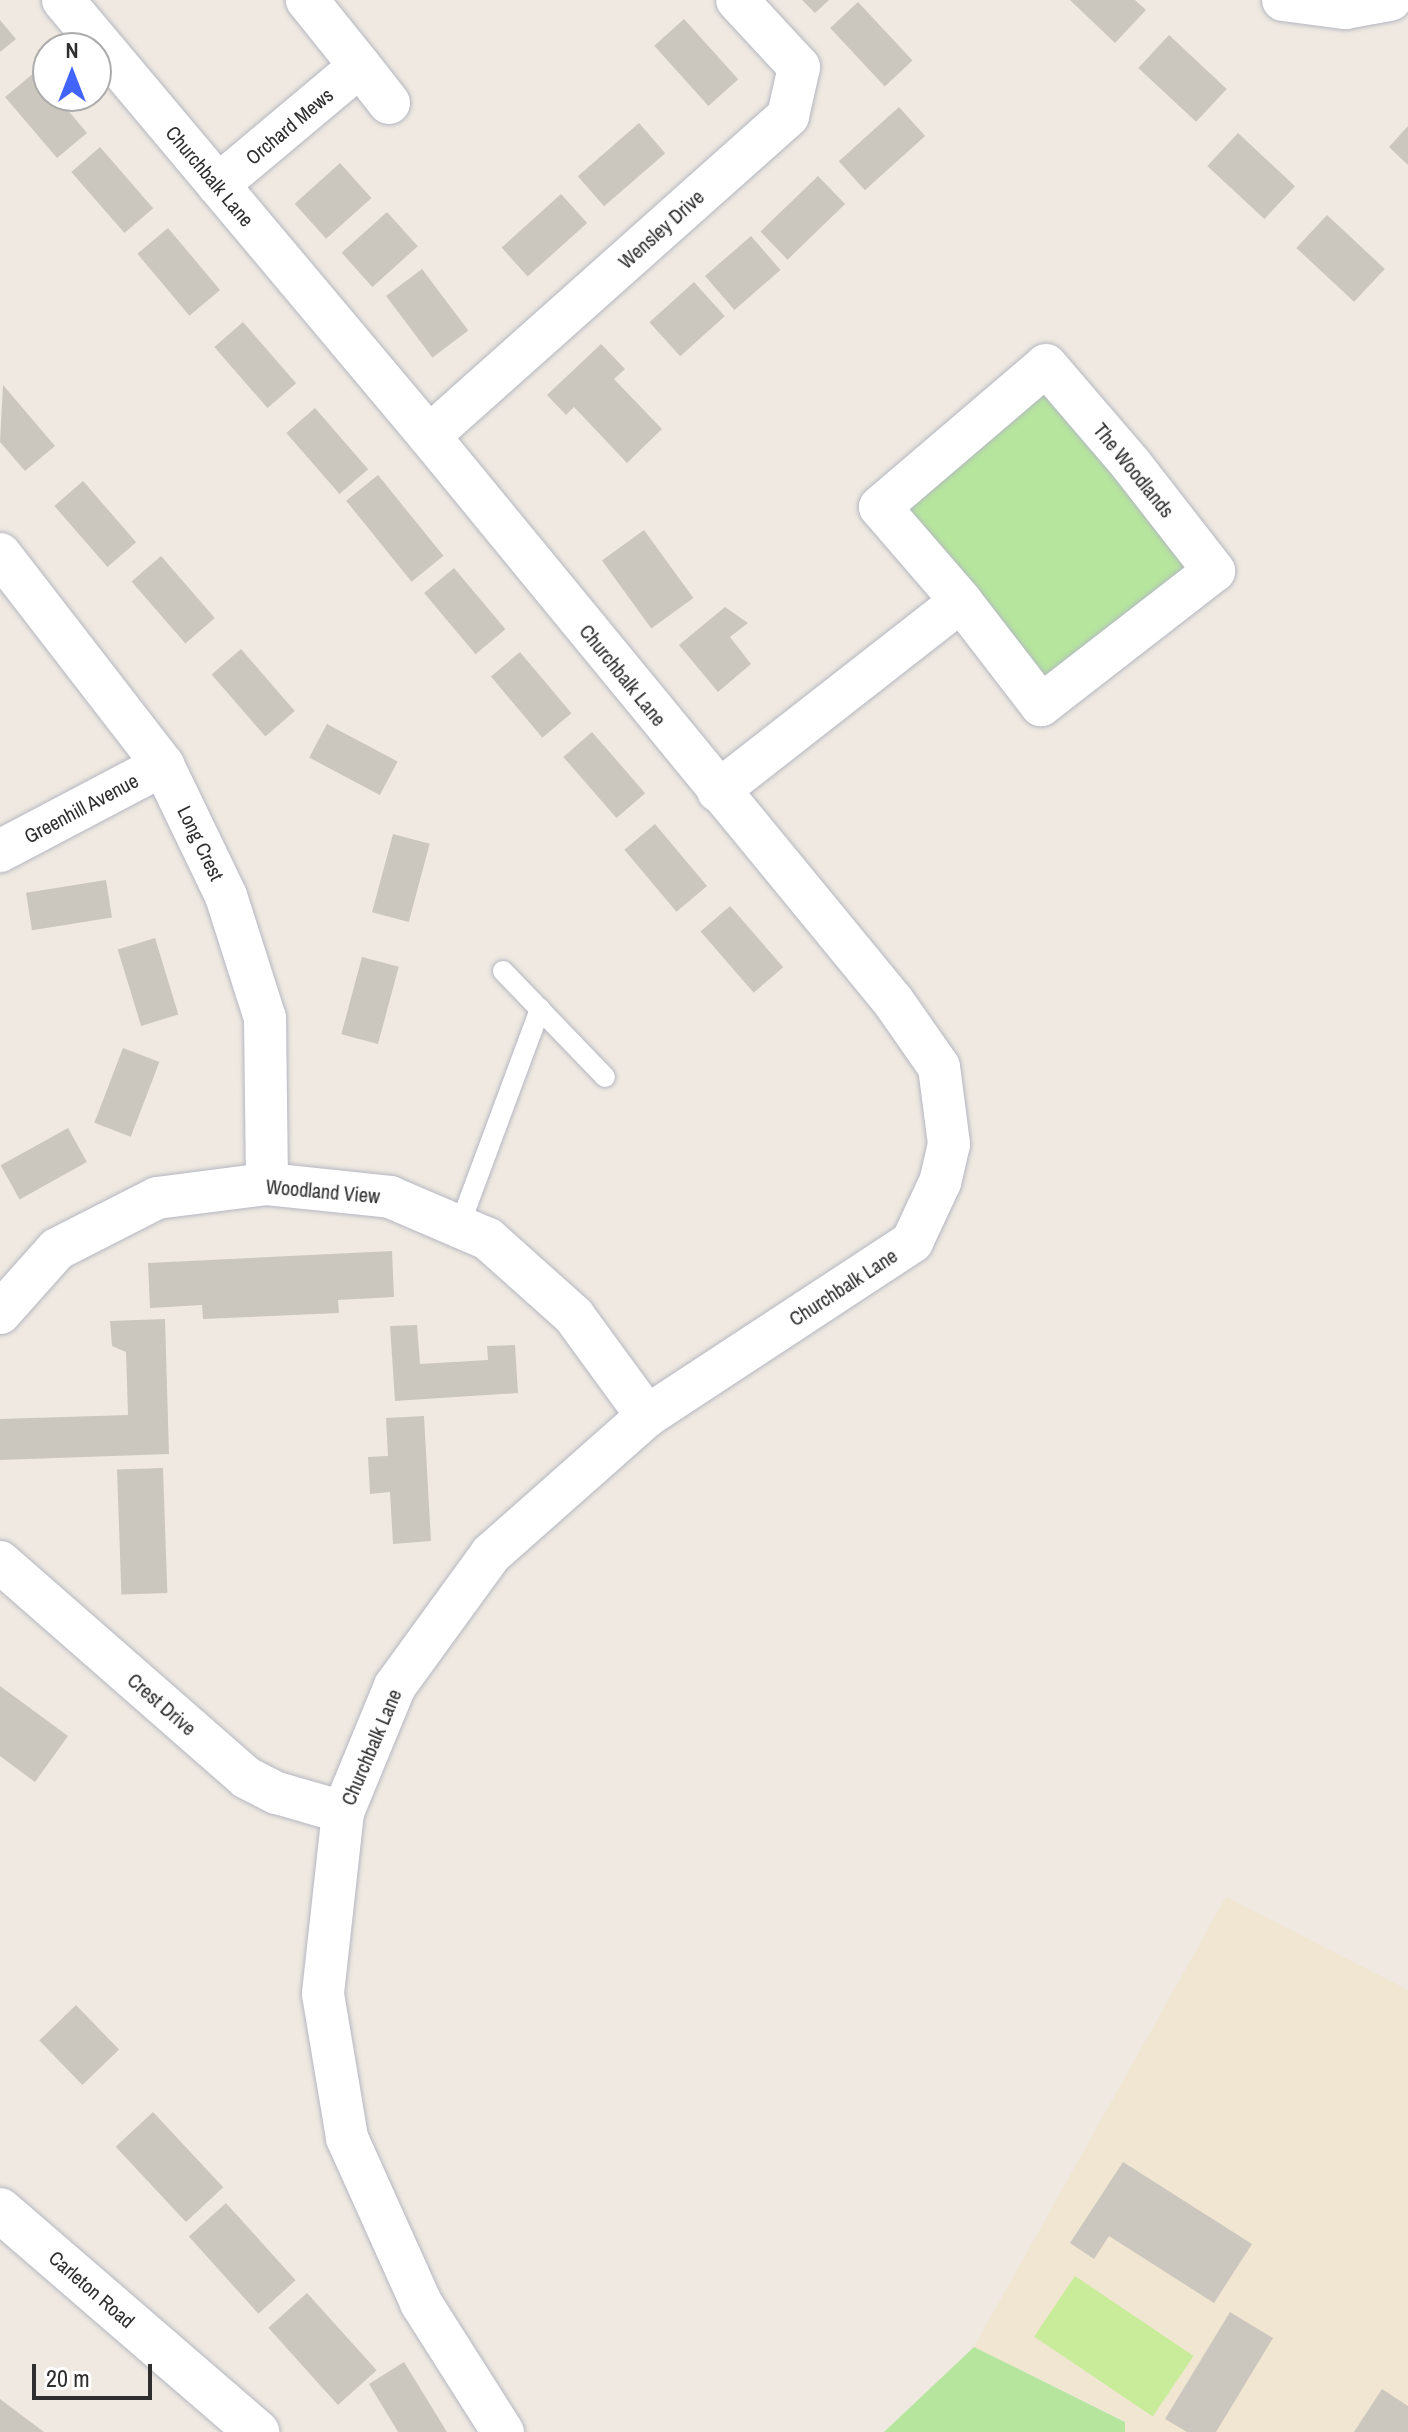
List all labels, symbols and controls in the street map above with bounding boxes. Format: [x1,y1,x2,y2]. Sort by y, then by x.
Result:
north arrow [32,32,112,112]
text: N [65,35,79,65]
street label: Orchard Mews [240,83,338,169]
street label: Churchbalk Lane [161,121,259,231]
street label: Wensley Drive [613,185,709,273]
street label: The Woodlands [1089,418,1179,522]
street label: Churchbalk Lane [575,619,671,731]
street label: Greenhill Avenue [20,768,142,848]
street label: Long Crest [173,802,229,884]
street label: Woodland View [265,1174,381,1208]
street label: Churchbalk Lane [784,1243,902,1331]
street label: Crest Drive [123,1668,201,1740]
street label: Churchbalk Lane [336,1685,406,1809]
street label: Carleton Road [44,2245,140,2333]
scale bar [36,2348,156,2398]
text: 20 m [46,2362,90,2394]

